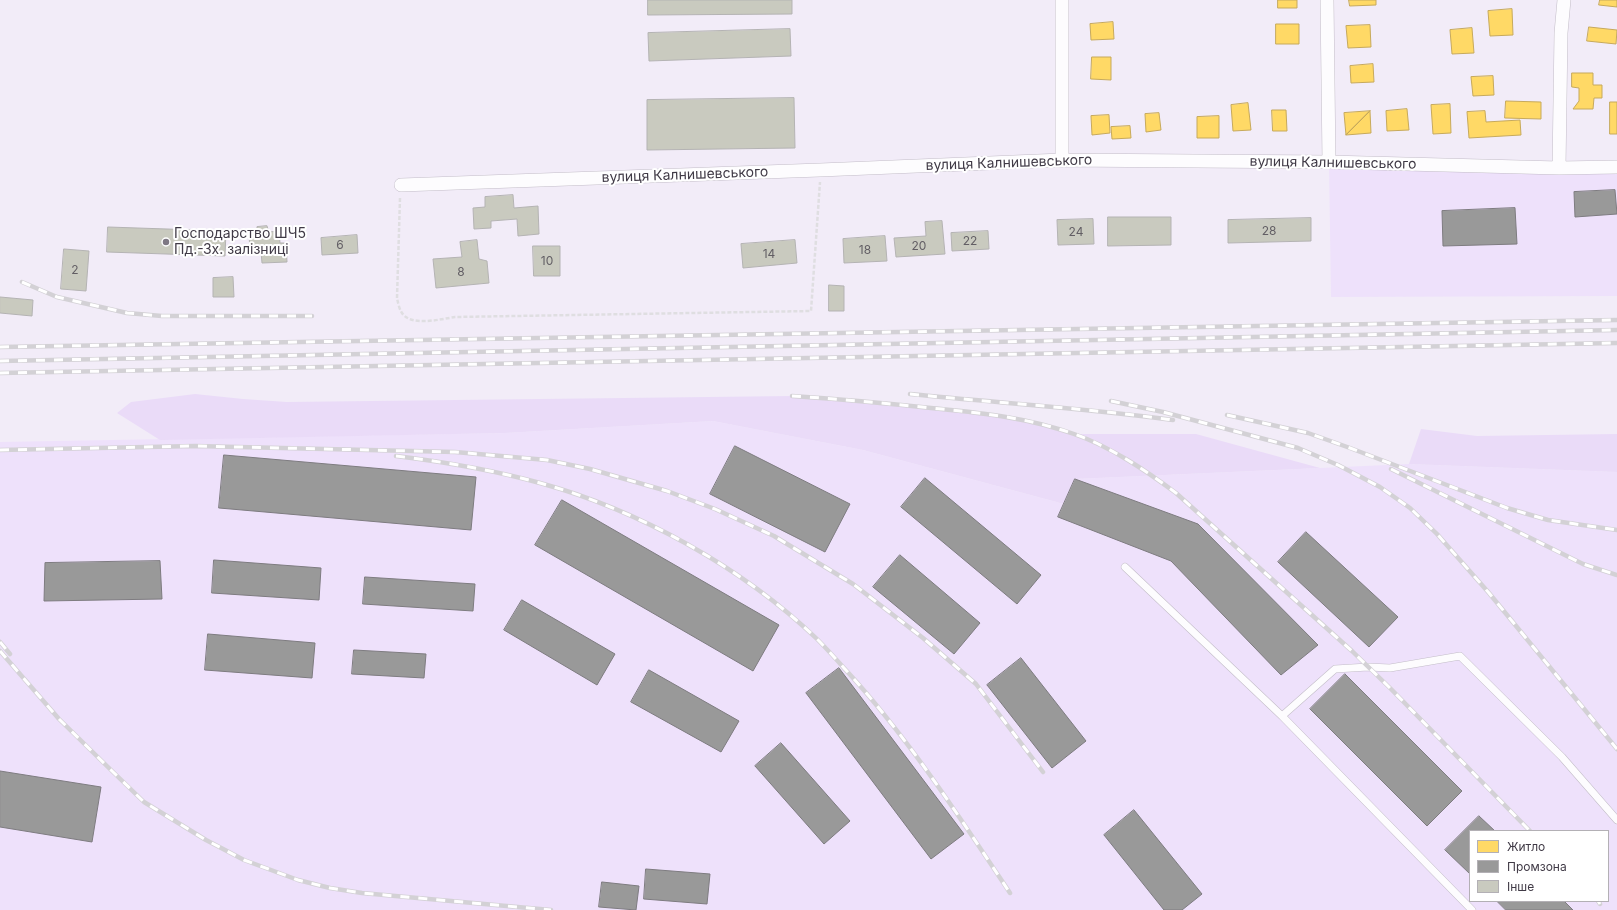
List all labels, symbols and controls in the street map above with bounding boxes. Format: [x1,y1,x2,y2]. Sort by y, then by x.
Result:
street label: вулиця Калнишевського [925,152,1093,174]
street label: вулиця Калнишевського [1249,153,1417,173]
street label: вулиця Калнишевського [601,164,769,186]
house number: 28 [1262,224,1276,238]
house number: 24 [1069,225,1083,239]
place label: Господарство ШЧ5 Пд.-Зх. залізниці [174,226,306,258]
house number: 22 [963,234,977,248]
marker: Господарство ШЧ5 Пд.-Зх. залізниці [161,237,171,247]
house number: 6 [336,238,344,252]
house number: 20 [912,239,926,253]
house number: 18 [859,243,871,257]
house number: 14 [763,247,775,261]
house number: 10 [541,254,553,268]
house number: 2 [71,263,79,277]
house number: 8 [457,265,465,279]
legend [1469,830,1609,902]
text: Житло [1507,839,1545,854]
text: Промзона [1507,859,1567,874]
text: Інше [1507,879,1534,894]

